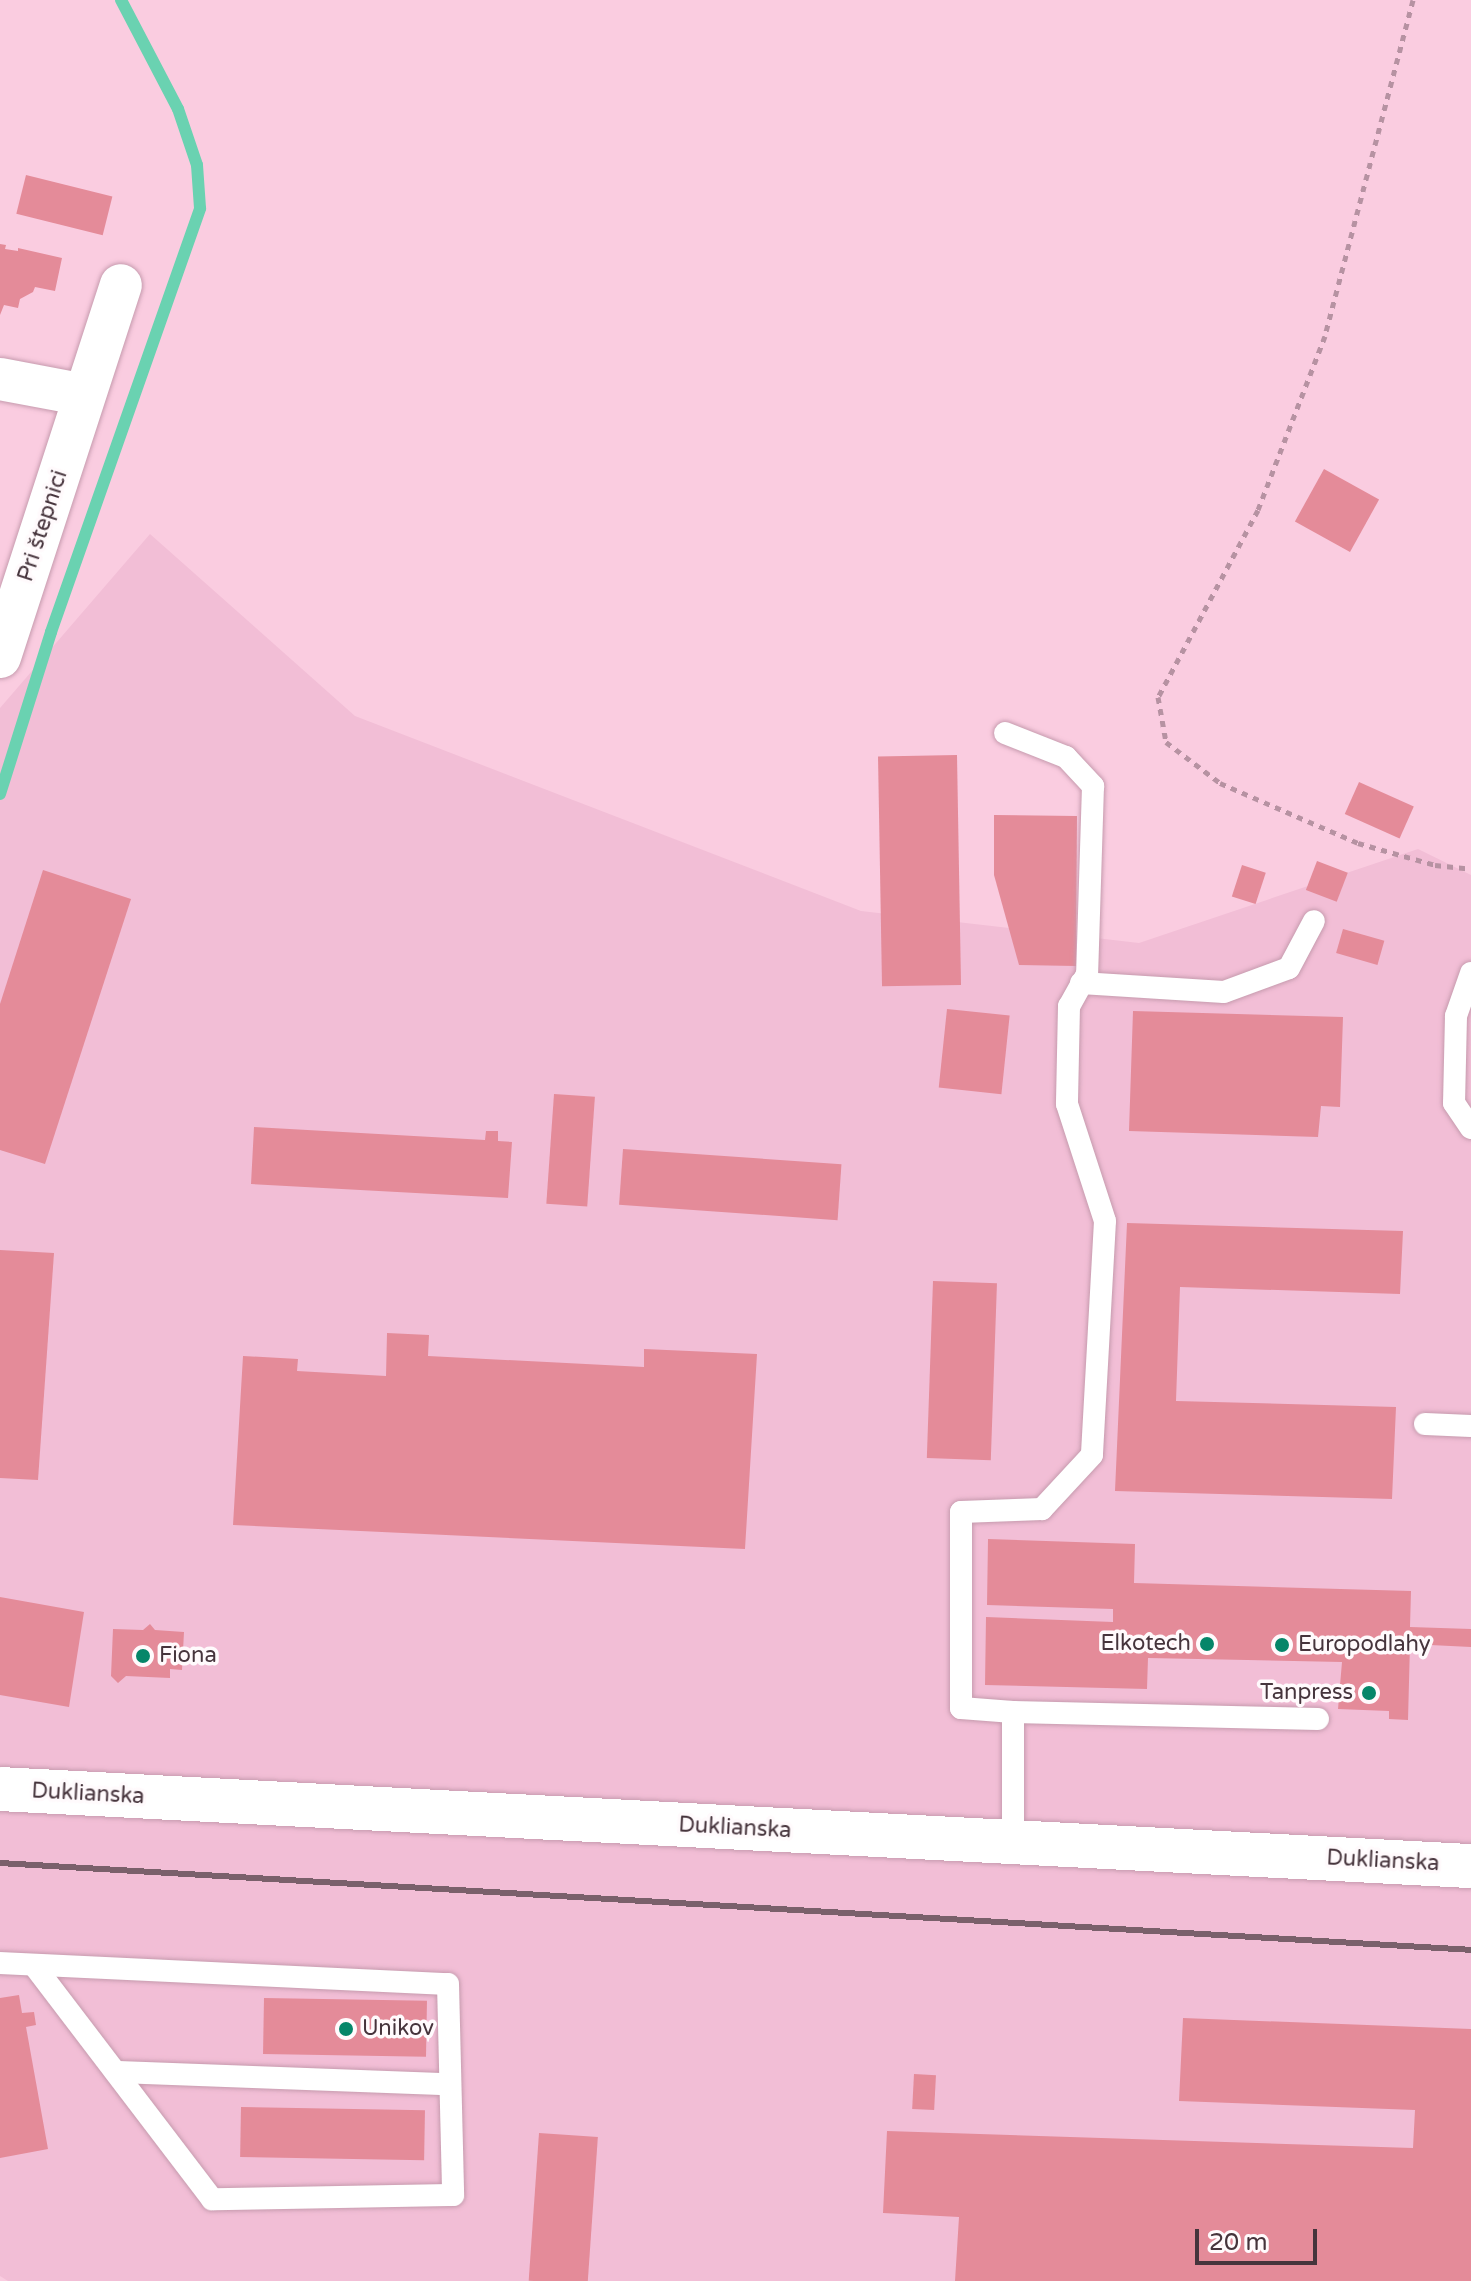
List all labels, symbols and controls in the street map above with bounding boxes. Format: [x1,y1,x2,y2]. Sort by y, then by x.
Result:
street label: Pri štepnici [13,467,73,585]
place label: Elkotech [1101,1631,1191,1657]
place label: Europodlahy [1298,1632,1431,1658]
marker: Elkotech [1198,1635,1216,1653]
marker: Europodlahy [1273,1636,1291,1654]
place label: Fiona [159,1643,217,1669]
marker: Fiona [134,1647,152,1665]
place label: Tanpress [1260,1680,1353,1706]
marker: Tanpress [1360,1684,1378,1702]
street label: Duklianska [31,1778,145,1810]
street label: Duklianska [678,1812,792,1844]
street label: Duklianska [1326,1845,1440,1877]
place label: Unikov [362,2016,434,2042]
marker: Unikov [337,2020,355,2038]
scale bar [1199,2213,1321,2263]
text: 20 m [1209,2228,1267,2257]

